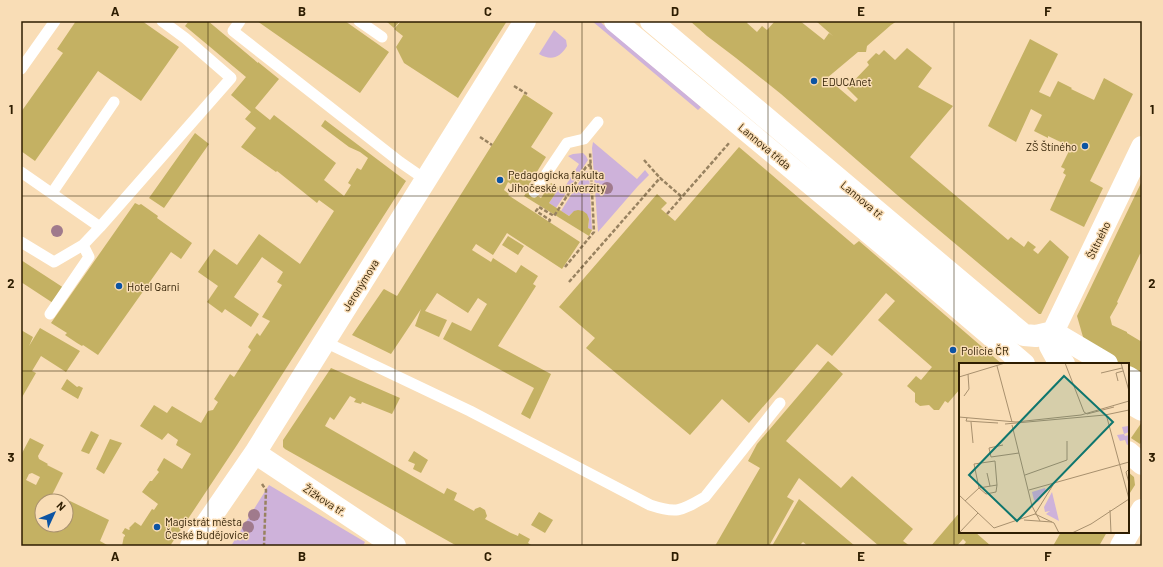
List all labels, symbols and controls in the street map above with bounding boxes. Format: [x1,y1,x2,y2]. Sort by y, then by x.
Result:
text: A [111,3,120,19]
text: B [298,3,306,19]
text: C [484,3,492,19]
text: D [671,3,679,19]
text: E [857,3,865,19]
text: F [1044,3,1052,19]
place label: EDUCAnet [822,75,871,88]
marker: EDUCAnet [809,76,819,86]
text: 1 [9,101,13,117]
text: 1 [1150,101,1154,117]
street label: Lannova třída [736,120,794,172]
place label: ZŠ Štíného [1026,140,1077,153]
marker: ZŠ Štíného [1080,141,1090,151]
place label: Pedagogicka fakulta Jihočeské univerzity [508,168,605,194]
marker: Pedagogicka fakulta Jihočeské univerzity [495,175,505,185]
street label: Lannova tř. [839,178,887,222]
street label: Štítného [1083,219,1113,261]
street label: Jeronýmova [339,257,381,313]
text: 2 [7,275,15,291]
text: 2 [1148,275,1156,291]
place label: Hotel Garni [127,280,180,293]
marker: Hotel Garni [114,281,124,291]
place label: Policie ČR [961,344,1009,357]
marker: Policie ČR [948,345,958,355]
inset map [959,363,1129,533]
text: 3 [7,449,15,465]
text: 3 [1148,449,1156,465]
street label: Žižkova tř. [301,481,349,519]
north arrow [34,493,74,533]
text: N [54,499,69,513]
place label: Magistrát města České Budějovice [165,515,249,541]
marker: Magistrát města České Budějovice [152,522,162,532]
text: A [111,548,120,564]
text: B [298,548,306,564]
text: C [484,548,492,564]
text: D [671,548,679,564]
text: E [857,548,865,564]
text: F [1044,548,1052,564]

